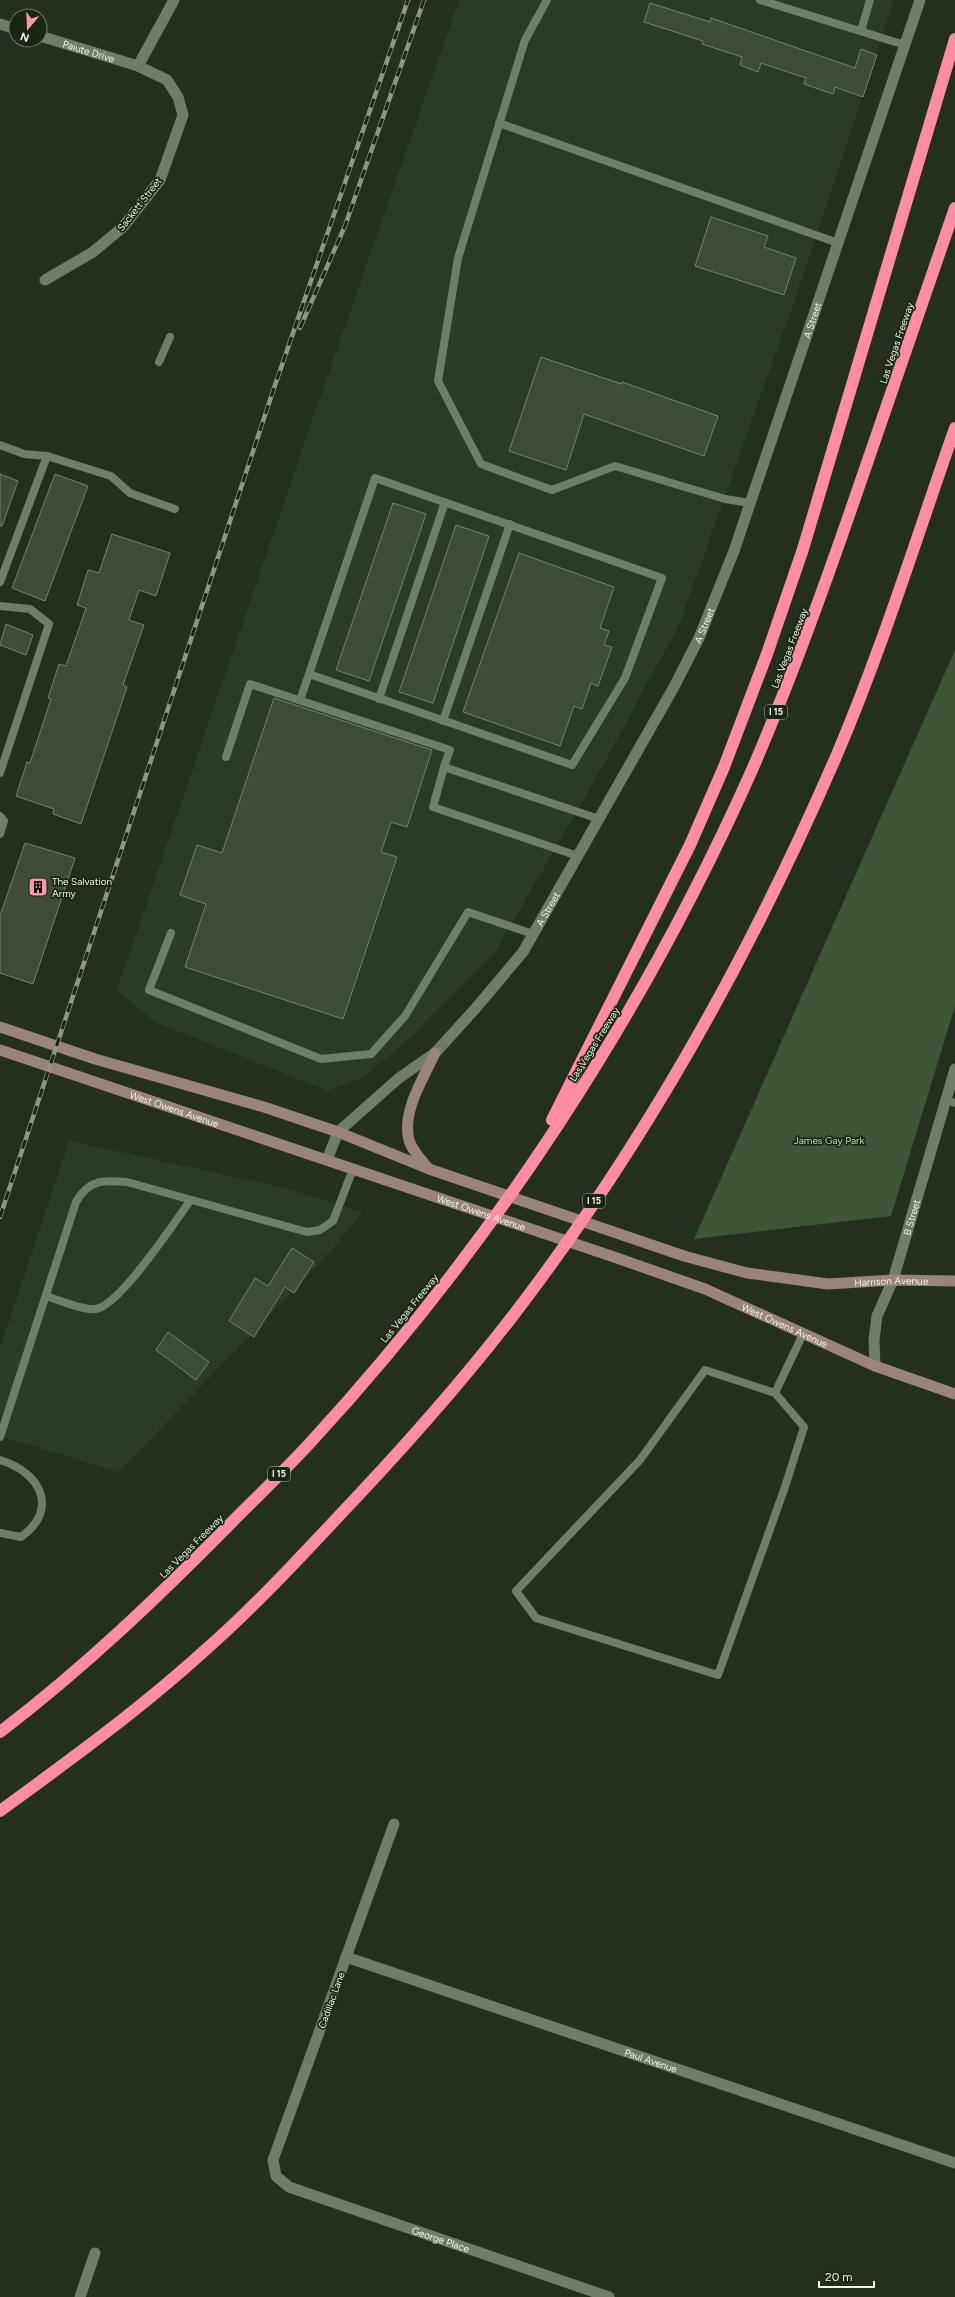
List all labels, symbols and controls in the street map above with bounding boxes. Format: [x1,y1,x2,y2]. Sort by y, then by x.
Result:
north arrow [8,8,48,48]
text: N [19,29,31,45]
street label: Paiute Drive [61,37,117,66]
street label: Sackett Street [114,175,165,234]
street label: A Street [800,300,825,340]
street label: Las Vegas Freeway [876,300,917,385]
street label: Las Vegas Freeway [768,605,811,690]
street label: A Street [691,606,718,646]
road number: I 15 [765,705,787,719]
place label: The Salvation Army [52,875,113,900]
building icon: The Salvation Army [27,876,49,898]
street label: A Street [533,890,563,929]
street label: Las Vegas Freeway [566,1004,623,1084]
street label: West Owens Avenue [128,1088,221,1130]
park label: James Gay Park [794,1134,865,1147]
street label: West Owens Avenue [435,1192,528,1234]
road number: I 15 [583,1194,605,1208]
street label: B Street [901,1198,923,1237]
street label: Las Vegas Freeway [378,1271,442,1345]
street label: Harrison Avenue [854,1274,929,1289]
street label: West Owens Avenue [739,1300,830,1351]
road number: I 15 [268,1467,290,1481]
street label: Las Vegas Freeway [157,1511,227,1581]
street label: Cadillac Lane [315,1970,348,2030]
street label: Paul Avenue [623,2046,679,2076]
street label: George Place [410,2224,472,2256]
scale bar [819,2263,874,2289]
text: 20 m [825,2270,853,2284]

